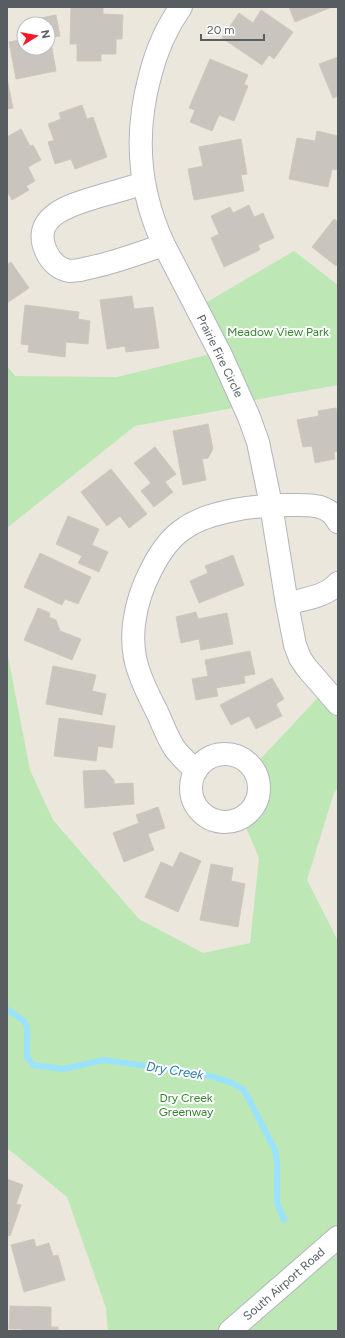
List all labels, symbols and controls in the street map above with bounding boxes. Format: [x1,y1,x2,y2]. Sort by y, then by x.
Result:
north arrow [16,16,56,56]
scale bar [201,16,264,42]
text: 20 m [207,23,235,37]
text: N [38,29,53,40]
street label: Prairie Fire Circle [194,312,246,400]
park label: Meadow View Park [227,325,329,339]
water label: Dry Creek [145,1059,205,1083]
park label: Dry Creek Greenway [159,1091,214,1119]
street label: South Airport Road [240,1245,328,1323]

